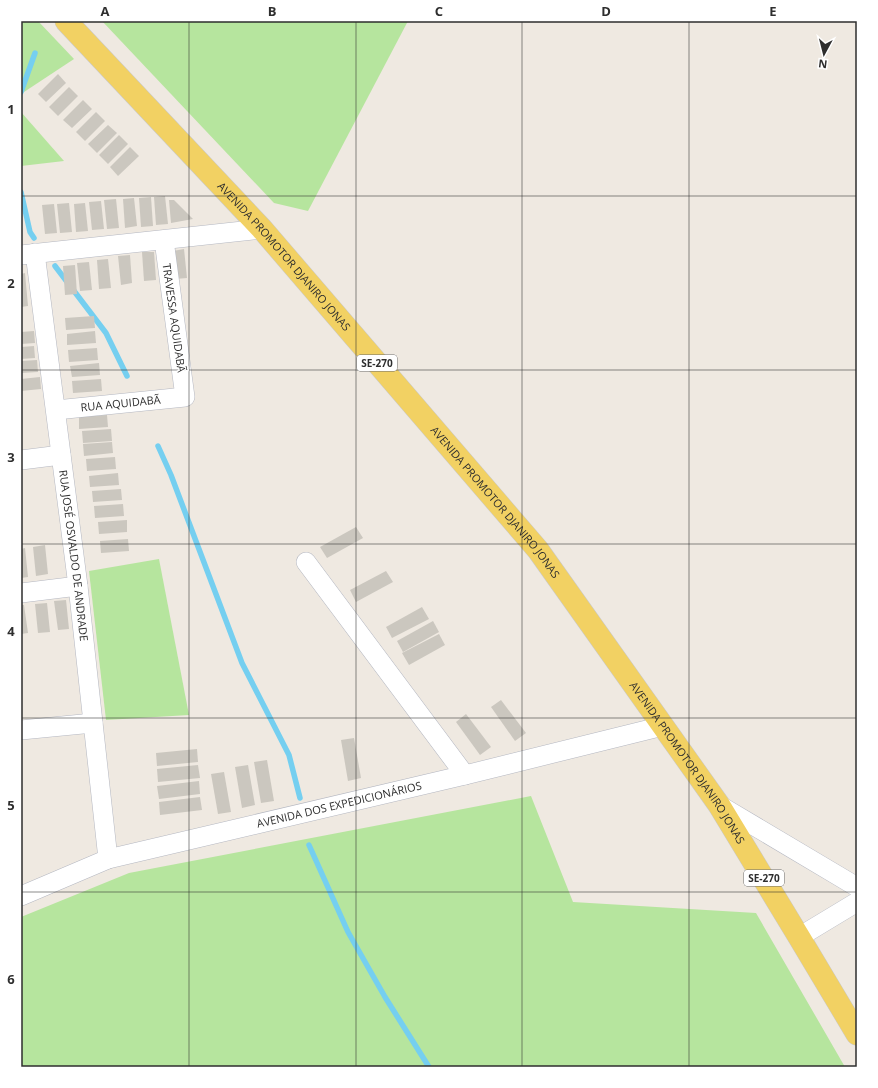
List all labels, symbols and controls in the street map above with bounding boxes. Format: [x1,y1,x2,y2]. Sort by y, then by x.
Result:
text: A [101,2,110,20]
text: B [268,2,277,20]
text: C [435,2,443,20]
text: D [601,2,611,20]
text: E [769,2,777,20]
north arrow [804,34,844,74]
text: N [817,56,828,72]
text: 1 [7,100,15,118]
street label: AVENIDA PROMOTOR DJANIRO JONAS [215,179,354,334]
street label: TRAVESSA AQUIDABÃ [159,262,190,373]
text: 2 [7,274,15,292]
road number: SE-270 [357,355,397,371]
street label: RUA AQUIDABÃ [80,391,161,414]
street label: AVENIDA PROMOTOR DJANIRO JONAS [428,423,564,581]
text: 3 [7,448,15,466]
street label: RUA JOSÉ OSVALDO DE ANDRADE [56,469,92,642]
text: 4 [7,622,15,640]
street label: AVENIDA PROMOTOR DJANIRO JONAS [627,678,749,846]
street label: AVENIDA DOS EXPEDICIONÁRIOS [255,777,423,831]
text: 5 [7,796,15,814]
road number: SE-270 [744,870,784,886]
text: 6 [7,970,15,988]

